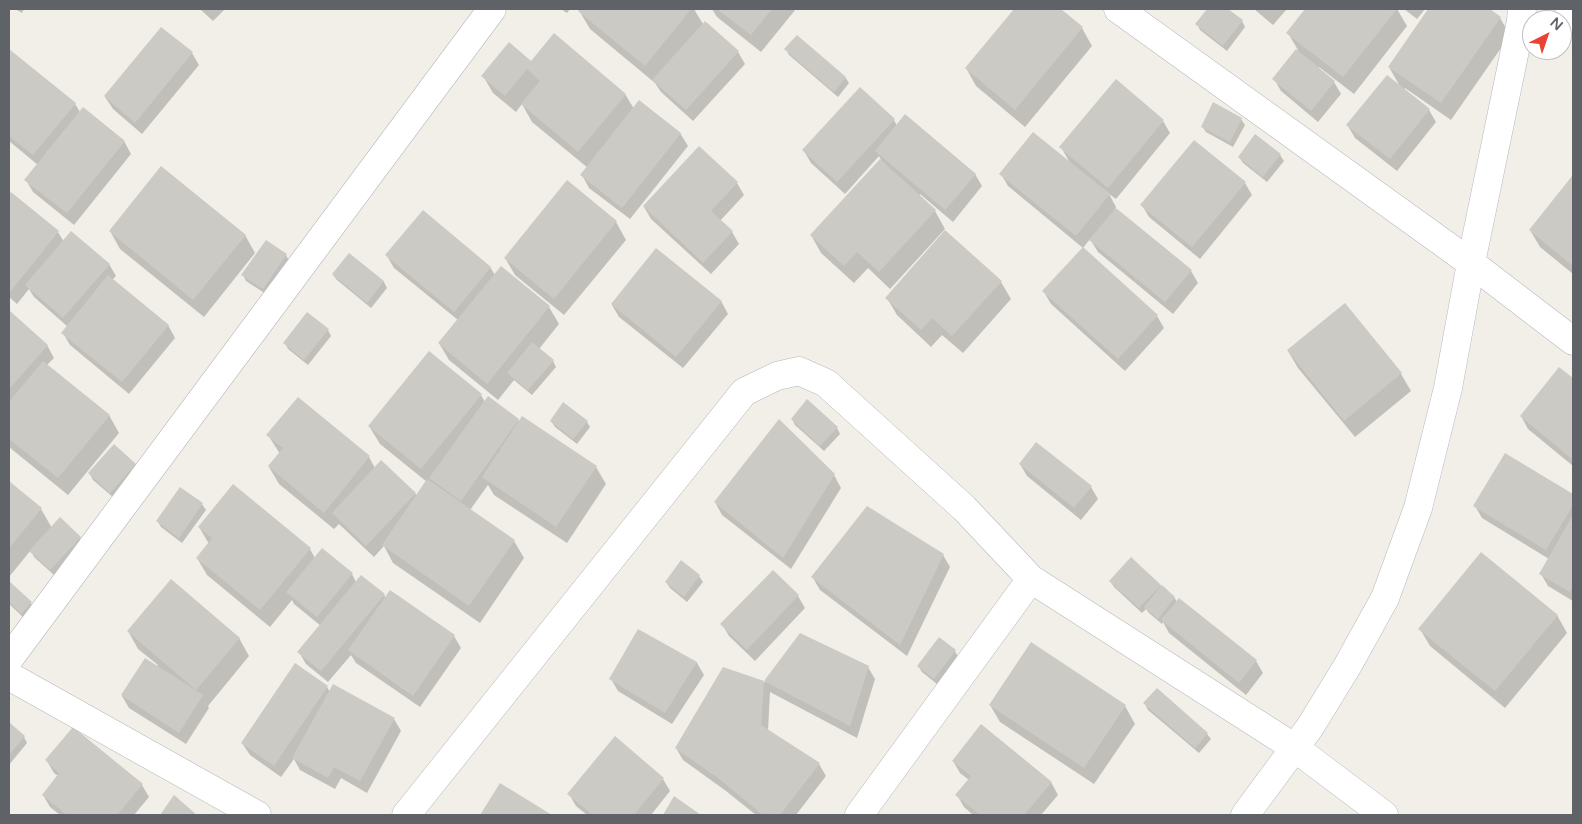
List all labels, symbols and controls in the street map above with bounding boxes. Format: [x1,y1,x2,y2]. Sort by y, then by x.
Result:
north arrow [1522,10,1572,60]
text: N [1547,14,1566,34]

